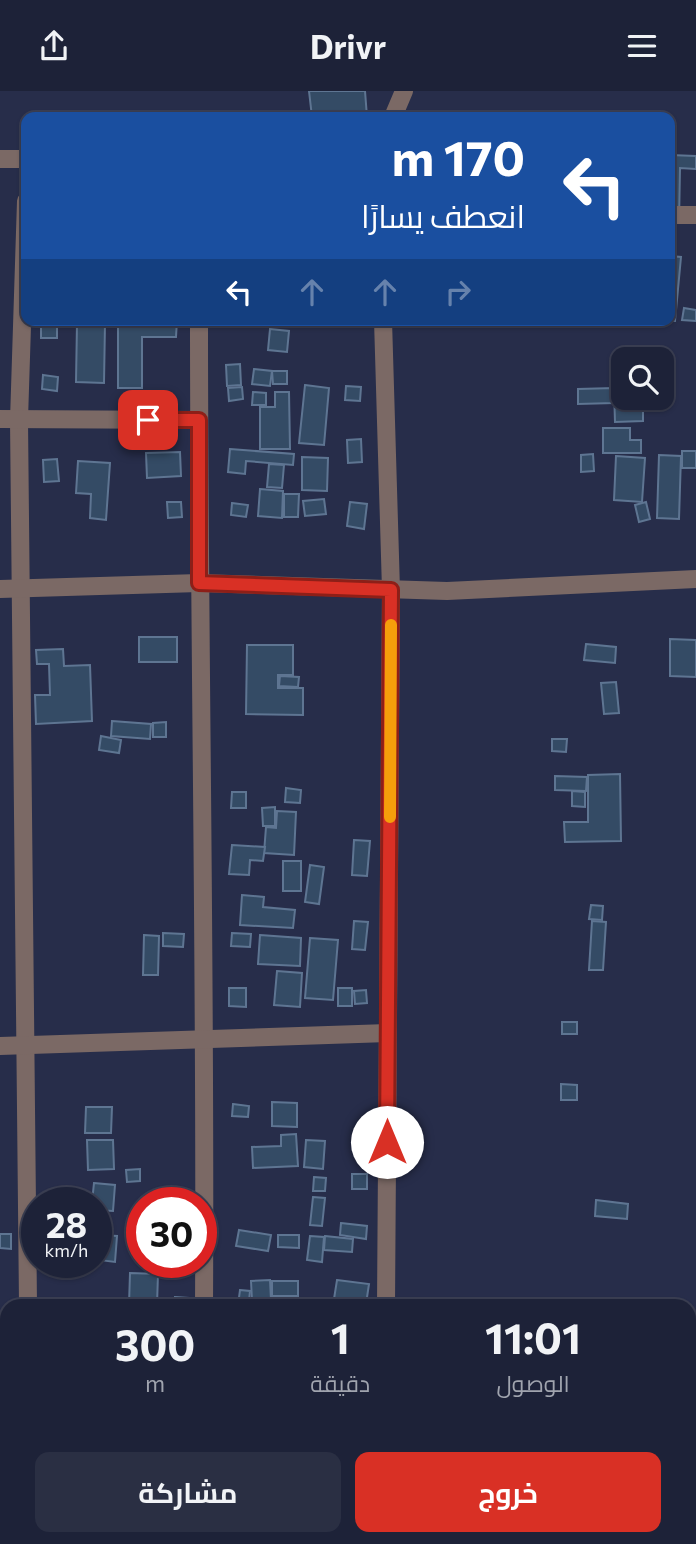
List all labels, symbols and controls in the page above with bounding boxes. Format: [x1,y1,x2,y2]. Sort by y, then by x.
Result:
text: Drivr [310,26,386,66]
icon: share [35,27,73,65]
icon: menu [623,27,661,65]
text: 170 m [392,126,525,186]
icon: left [549,140,640,231]
text: انعطف يسارًا [361,195,525,235]
icon: left [220,273,258,311]
icon: ahead [293,273,331,311]
icon: ahead [366,273,404,311]
icon: right [439,273,477,311]
map controls [611,347,674,410]
button: search [611,347,674,410]
pin [118,390,178,450]
icon: arrive [129,401,167,439]
position arrow [350,1105,424,1179]
speed limit sign: 30 [126,1187,217,1278]
text: 28 [46,1202,87,1245]
text: km/h [45,1239,88,1261]
text: 1 [331,1311,350,1363]
text: 11:01 [485,1311,581,1363]
text: 300 [115,1318,195,1370]
text: m [145,1369,165,1397]
text: دقيقة [310,1369,370,1397]
text: الوصول [496,1369,570,1397]
button: مشاركة [35,1452,341,1532]
button: خروج [355,1452,661,1532]

